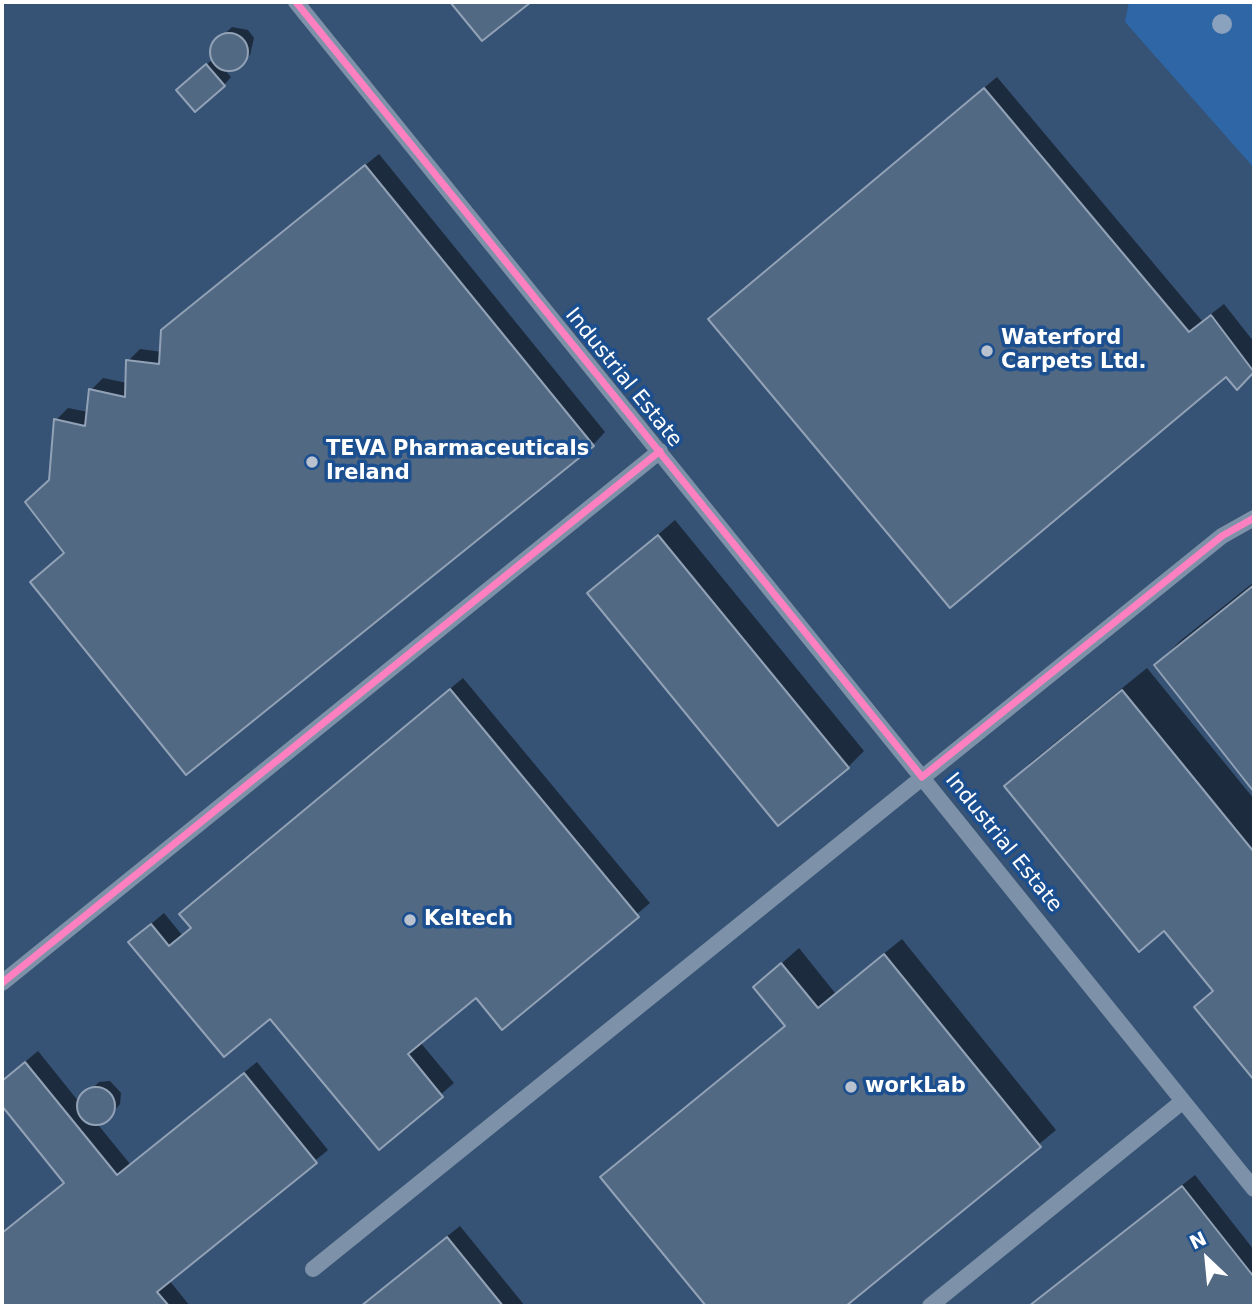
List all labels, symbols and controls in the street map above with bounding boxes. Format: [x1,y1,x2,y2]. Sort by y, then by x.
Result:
street label: Industrial Estate [559,303,687,453]
place label: Waterford Carpets Ltd. [1001,326,1146,376]
marker: Waterford Carpets Ltd. [979,343,995,359]
place label: TEVA Pharmaceuticals Ireland [326,437,589,487]
marker: TEVA Pharmaceuticals Ireland [304,454,320,470]
street label: Industrial Estate [939,768,1067,918]
place label: Keltech [424,907,513,933]
marker: Keltech [402,912,418,928]
place label: workLab [865,1074,966,1100]
marker: workLab [843,1079,859,1095]
north arrow [1172,1224,1242,1294]
text: N [1186,1227,1210,1253]

